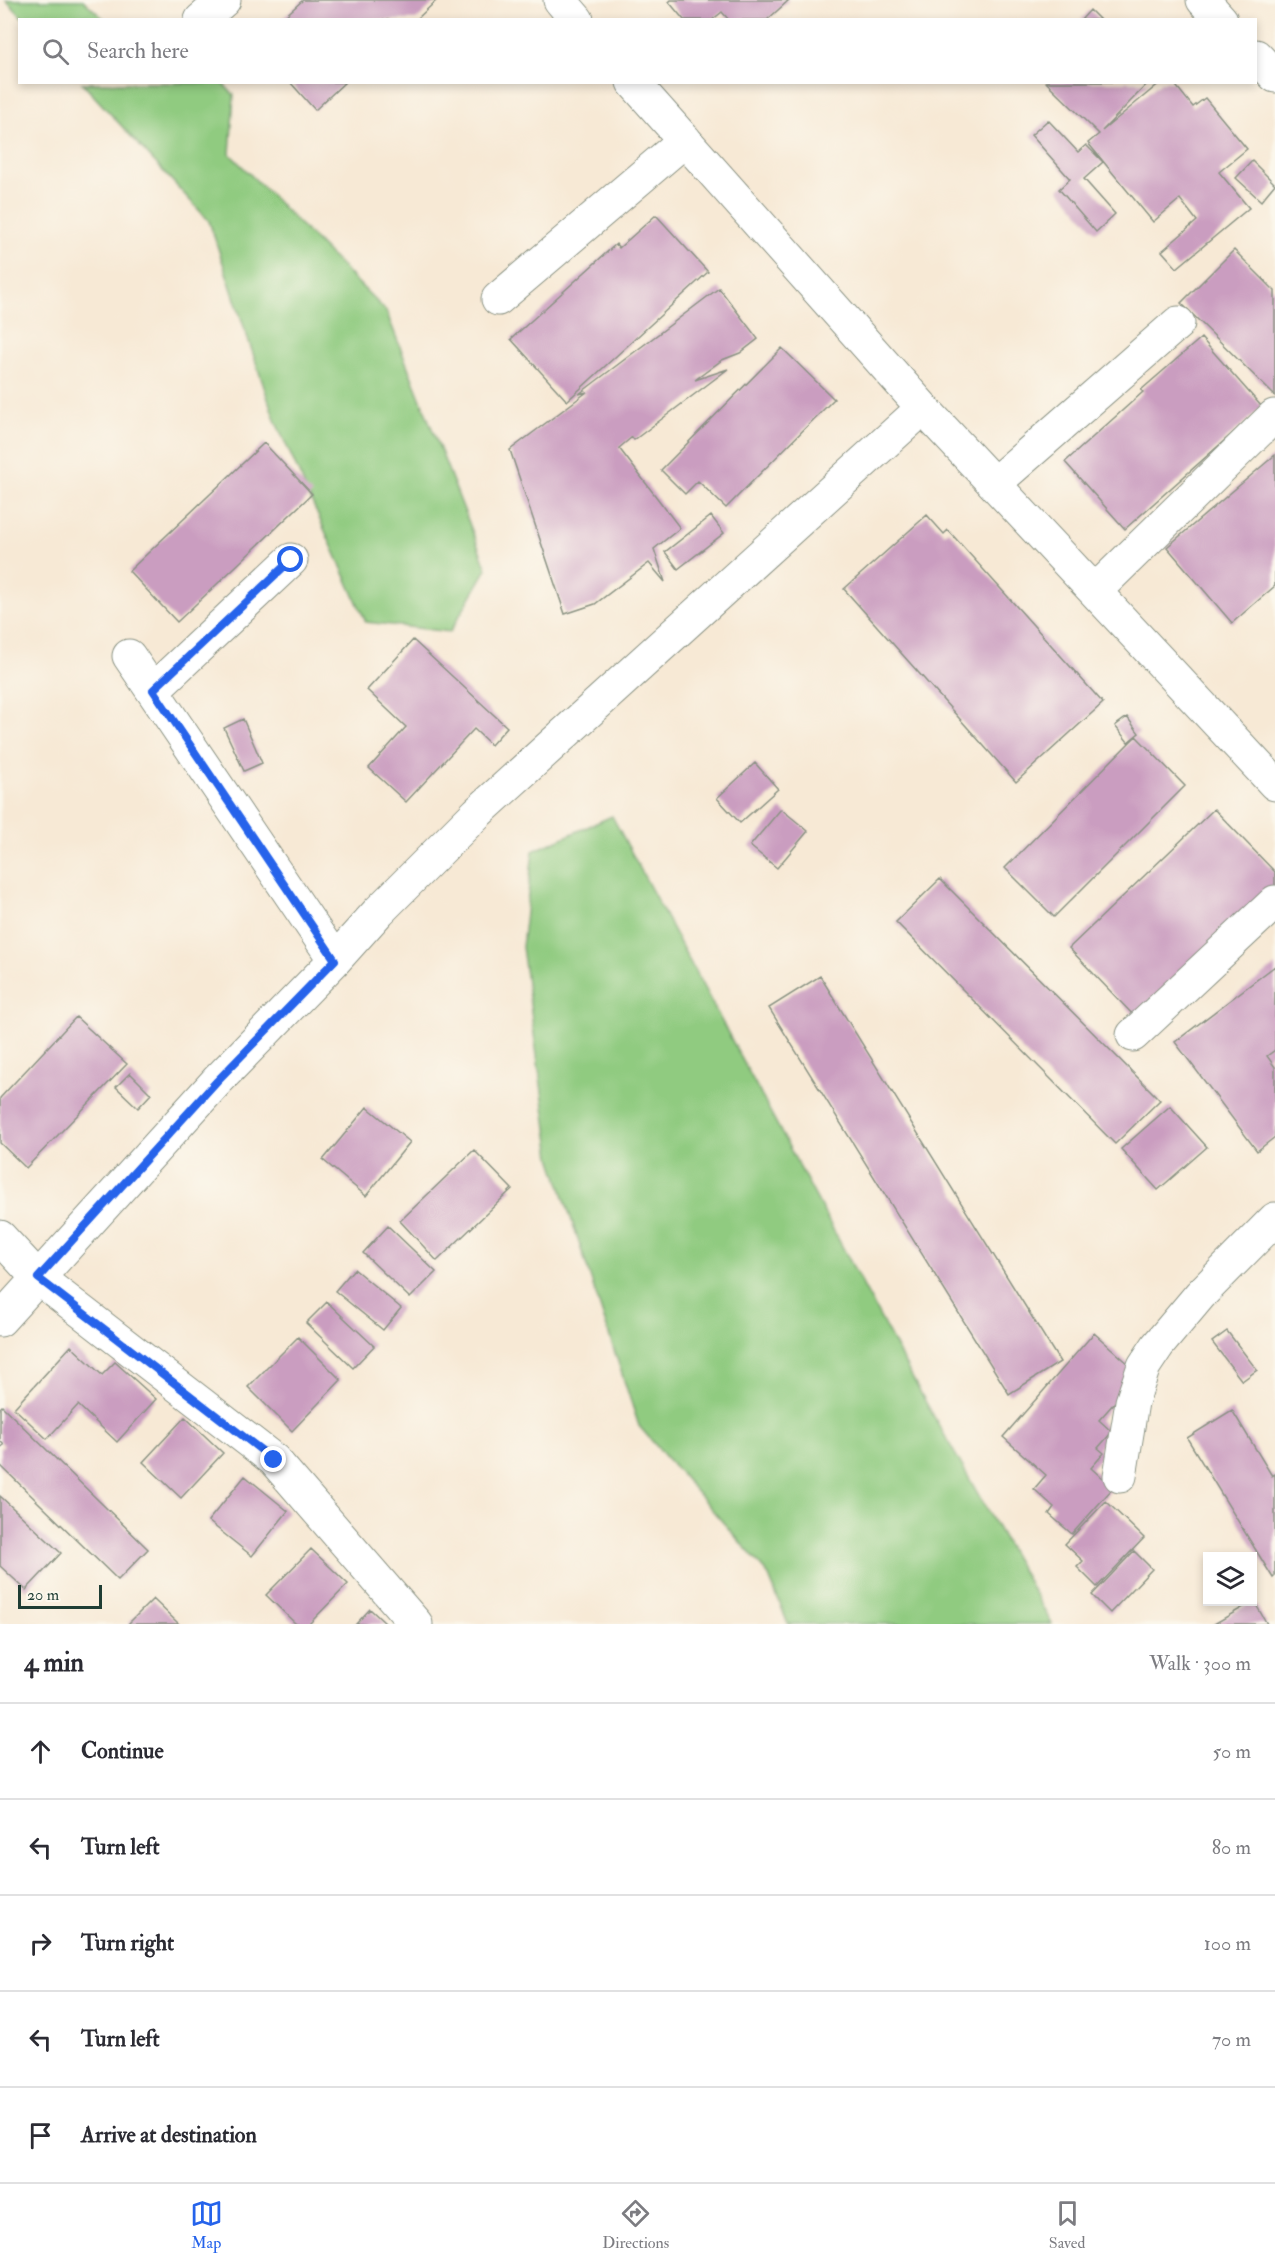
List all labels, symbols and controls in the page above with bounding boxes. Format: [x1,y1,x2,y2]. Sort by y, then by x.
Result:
search box [18,18,1257,84]
icon: search [39,35,72,68]
text: Search here [87,37,189,65]
route start [277,546,303,572]
route end [260,1446,286,1472]
map controls [1203,1552,1257,1606]
button: layers [1203,1552,1257,1606]
scale bar [18,1582,102,1610]
text: 20 m [27,1585,59,1605]
text: 4 min [24,1647,84,1679]
text: Walk · 300 m [1149,1651,1251,1676]
icon: ahead [24,1735,57,1768]
text: Continue [81,1737,164,1765]
text: 50 m [1212,1739,1251,1764]
icon: left [24,1831,57,1864]
text: Turn left [81,1833,160,1861]
text: 80 m [1212,1835,1251,1860]
icon: right [24,1927,57,1960]
text: Turn right [81,1929,174,1957]
text: 100 m [1204,1931,1251,1956]
icon: left [24,2023,57,2056]
text: Turn left [81,2025,160,2053]
text: 70 m [1212,2027,1251,2052]
icon: arrive [24,2119,57,2152]
text: Arrive at destination [81,2121,257,2149]
tab: Map [190,2197,223,2253]
tab: Directions [602,2197,669,2253]
tab: Saved [1049,2197,1085,2253]

